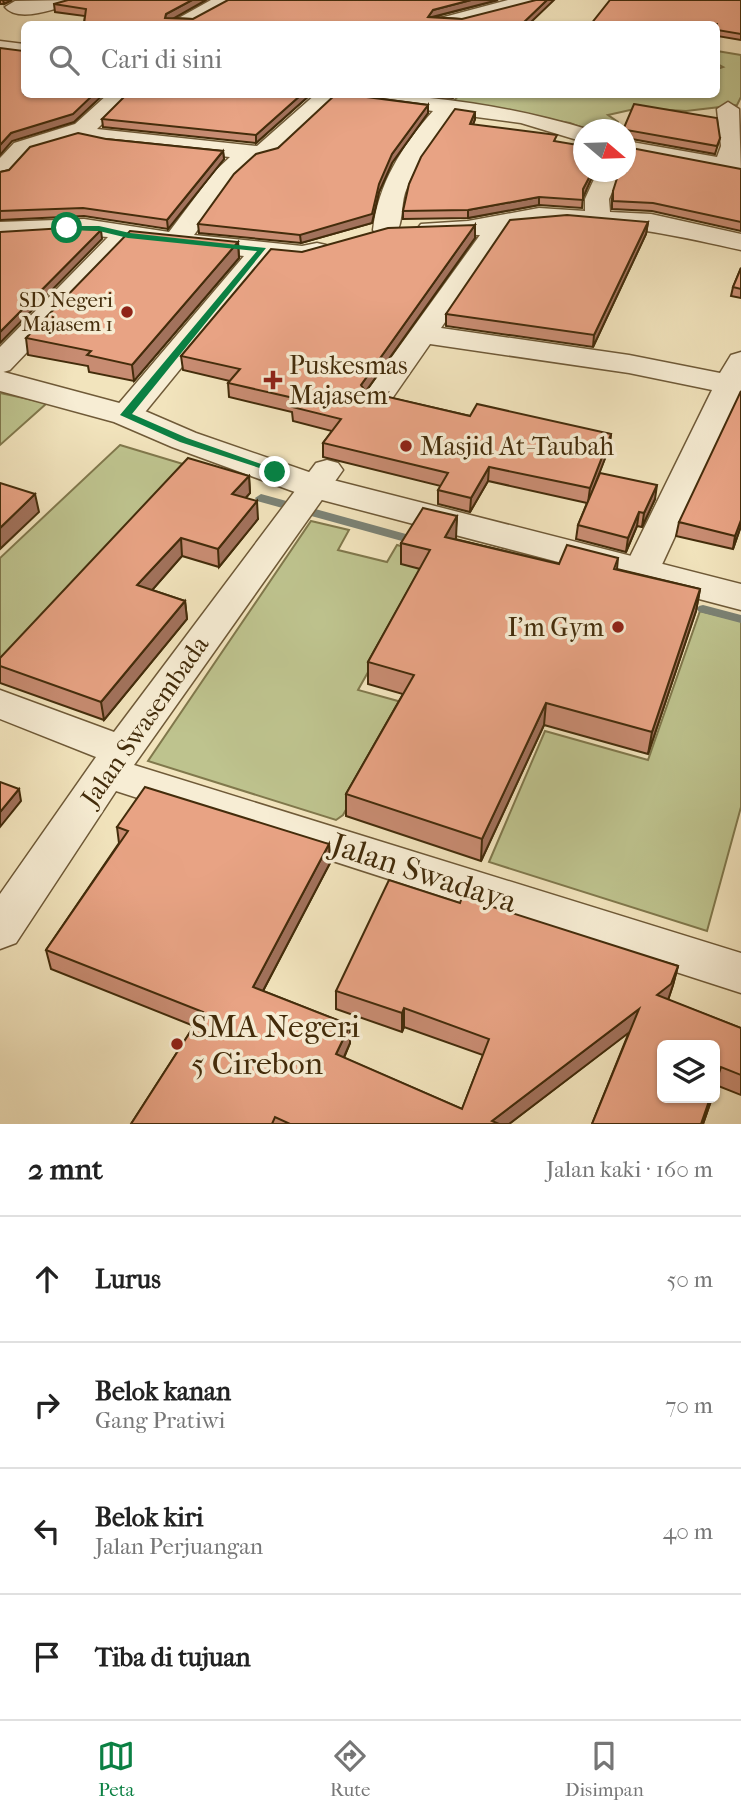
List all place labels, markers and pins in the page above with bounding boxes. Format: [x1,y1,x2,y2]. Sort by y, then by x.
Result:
place label: SD Negeri Majasem 1 [19,288,113,336]
marker: SD Negeri Majasem 1 [119,304,135,320]
place label: Puskesmas Majasem [289,350,408,411]
marker: Puskesmas Majasem [263,370,283,390]
place label: Masjid At-Taubah [420,431,614,462]
marker: Masjid At-Taubah [398,438,414,454]
place label: I'm Gym [507,612,604,643]
marker: I'm Gym [610,619,626,635]
place label: SMA Negeri 5 Cirebon [191,1008,360,1082]
marker: SMA Negeri 5 Cirebon [169,1036,185,1052]

